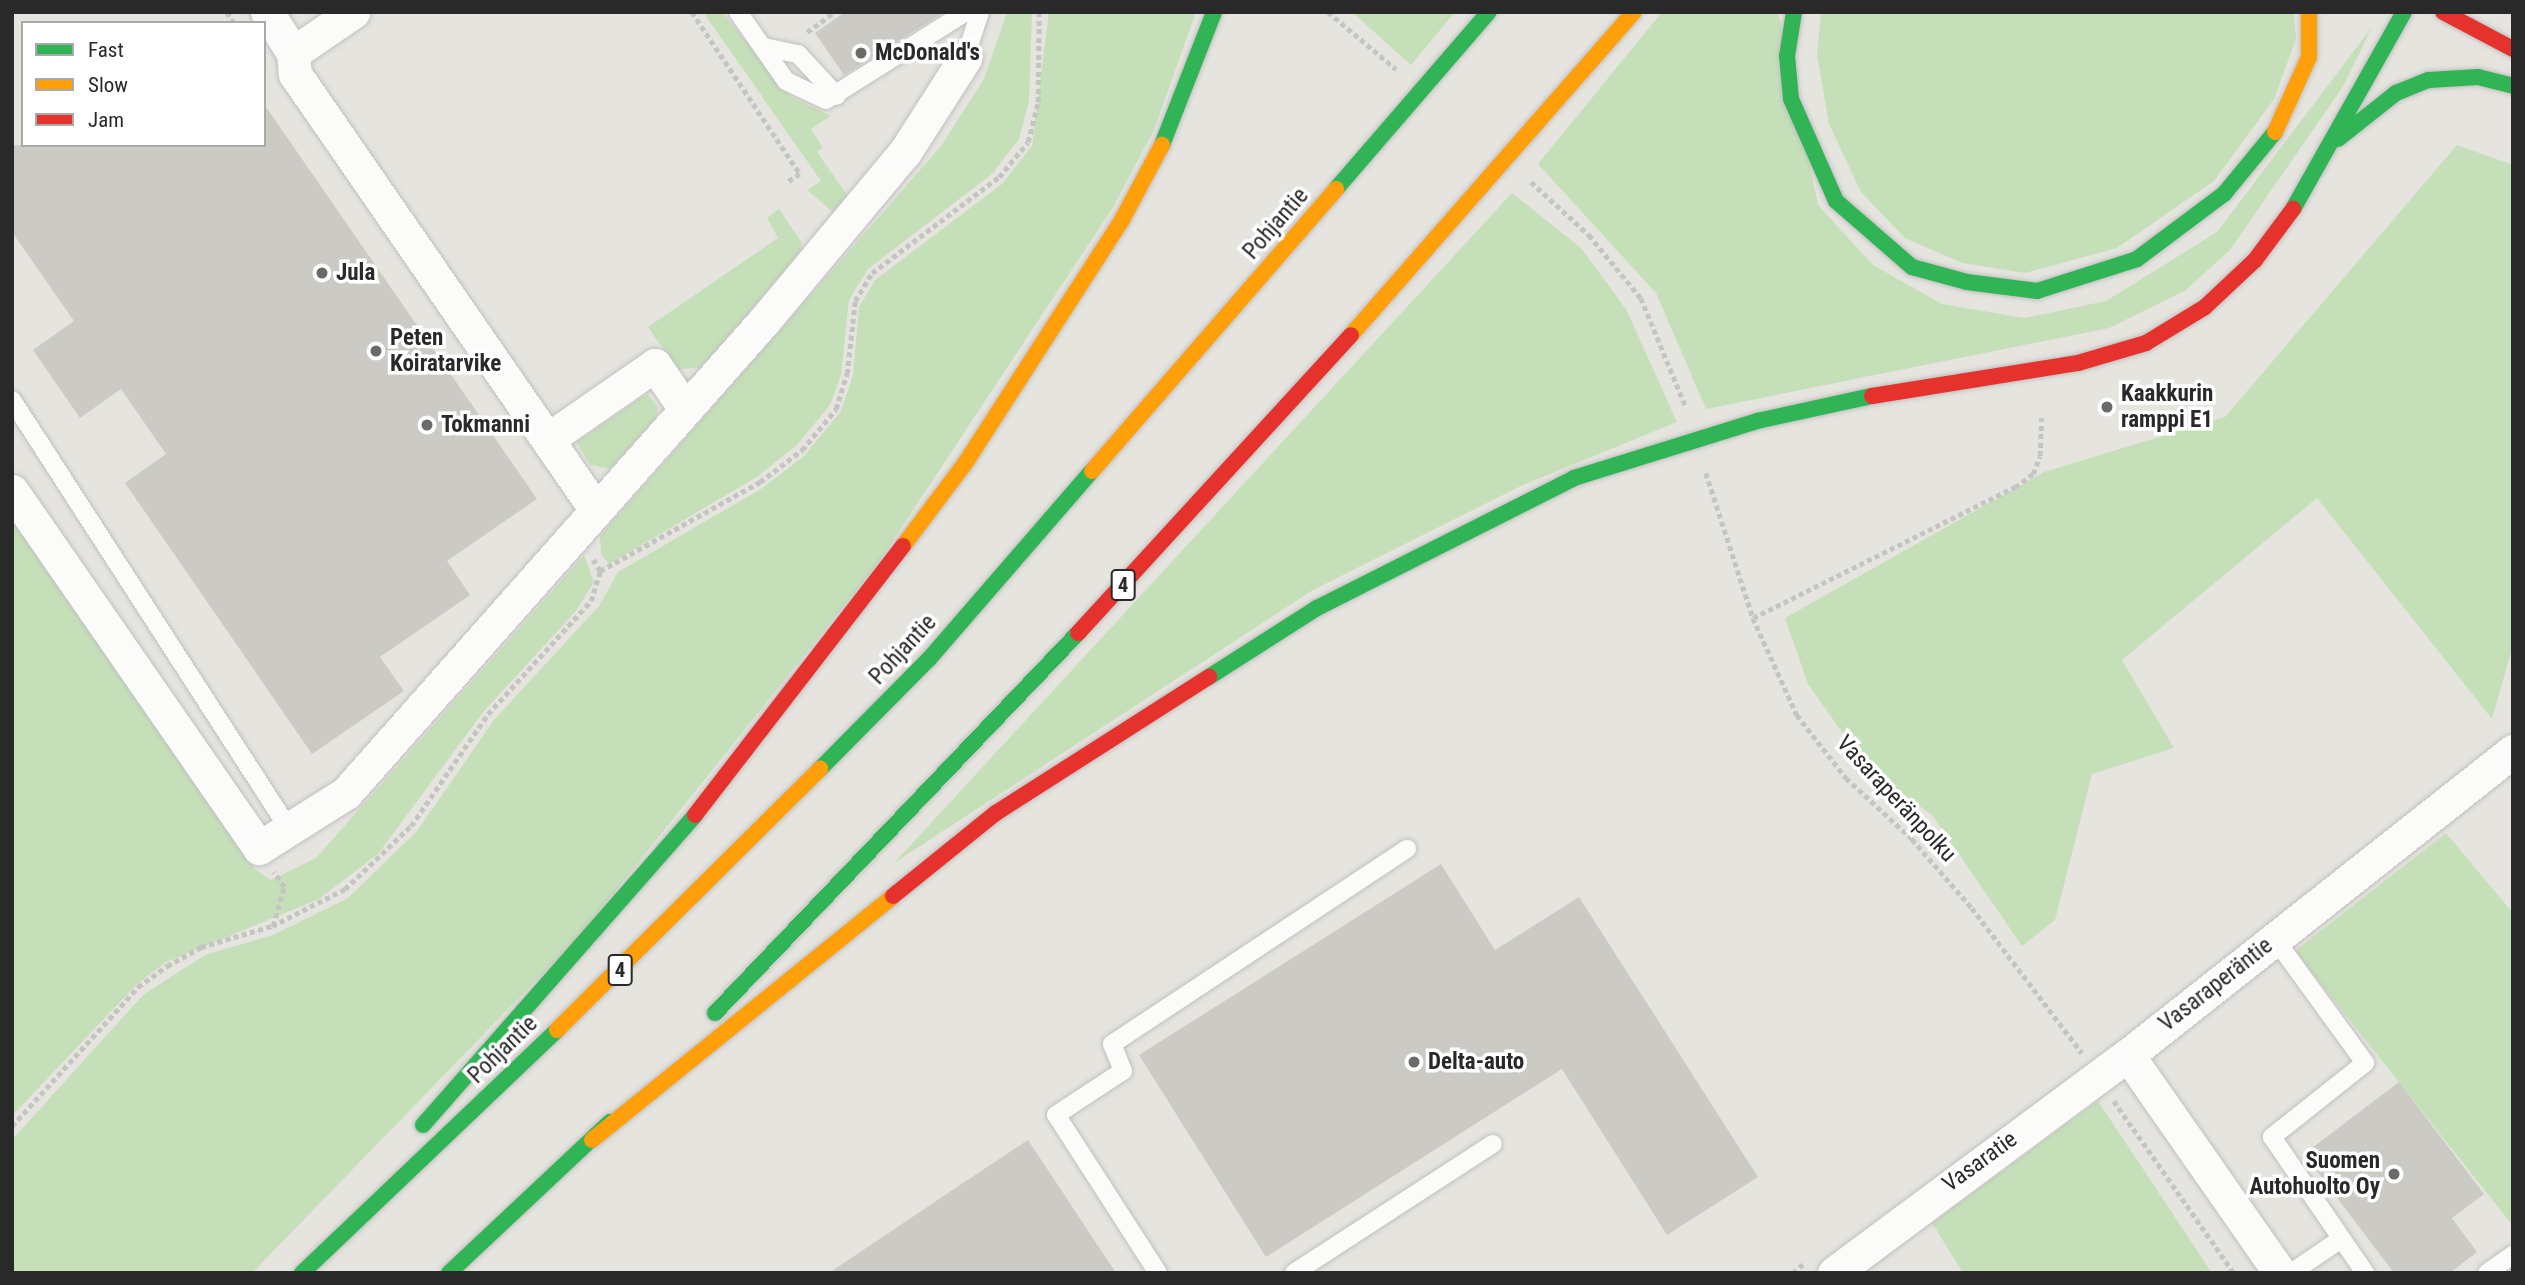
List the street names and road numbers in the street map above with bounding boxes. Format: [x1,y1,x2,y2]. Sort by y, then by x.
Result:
street label: Pohjantie [1238,183,1314,265]
road number: 4 [1109,568,1137,602]
street label: Pohjantie [864,609,942,691]
street label: Vasaraperänpolku [1830,730,1962,868]
street label: Vasaraperäntie [2154,932,2278,1038]
road number: 4 [606,953,634,988]
street label: Pohjantie [463,1010,543,1090]
street label: Vasaratie [1937,1126,2023,1198]

